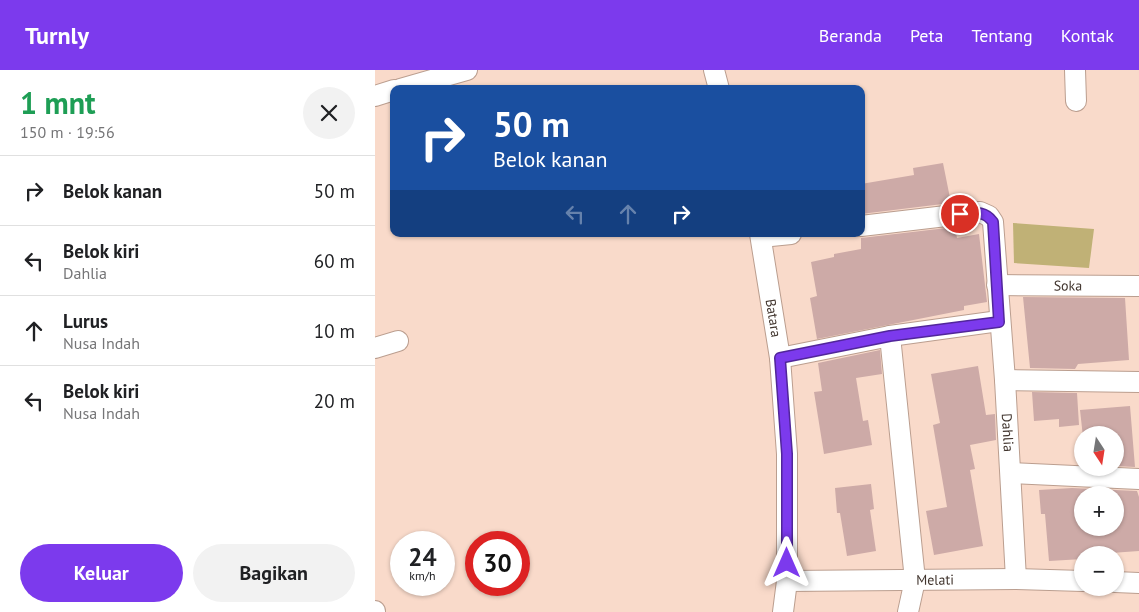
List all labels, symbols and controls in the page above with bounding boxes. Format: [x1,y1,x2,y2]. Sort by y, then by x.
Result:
text: Turnly [25,20,89,51]
text: Beranda [819,24,882,47]
text: Peta [910,24,944,47]
text: Tentang [972,24,1033,47]
text: Kontak [1061,24,1114,47]
text: 1 mnt [20,83,96,122]
button: close [303,87,355,139]
text: 50 m [493,101,570,147]
icon: right [410,105,475,170]
text: 150 m · 19:56 [20,122,115,142]
text: Belok kanan [493,145,607,173]
icon: right [20,177,48,205]
text: Belok kanan [63,179,162,203]
text: 50 m [314,179,355,203]
pin [939,193,981,235]
icon: left [561,200,589,228]
icon: ahead [614,200,642,228]
icon: right [667,200,695,228]
icon: arrive [946,200,974,228]
text: Belok kiri [63,239,139,263]
icon: left [20,247,48,275]
text: 60 m [314,249,355,273]
text: Dahlia [63,263,107,283]
street label: Soka [1054,276,1082,295]
street label: Batara [762,297,785,338]
text: Lurus [63,309,108,333]
icon: ahead [20,317,48,345]
text: 10 m [314,319,355,343]
text: Nusa Indah [63,333,140,353]
text: Belok kiri [63,379,139,403]
icon: left [20,387,48,415]
text: 20 m [314,389,355,413]
text: Nusa Indah [63,403,140,423]
street label: Dahlia [998,413,1018,452]
north arrow [1074,426,1124,476]
map controls [1074,426,1124,596]
button: + [1074,486,1124,536]
speed limit sign: 30 [465,531,530,596]
position arrow [760,536,812,588]
text: 24 [408,541,437,573]
button: Keluar [20,544,183,602]
button: Bagikan [193,544,355,602]
button: − [1074,546,1124,596]
text: km/h [409,568,436,583]
street label: Melati [916,571,954,589]

